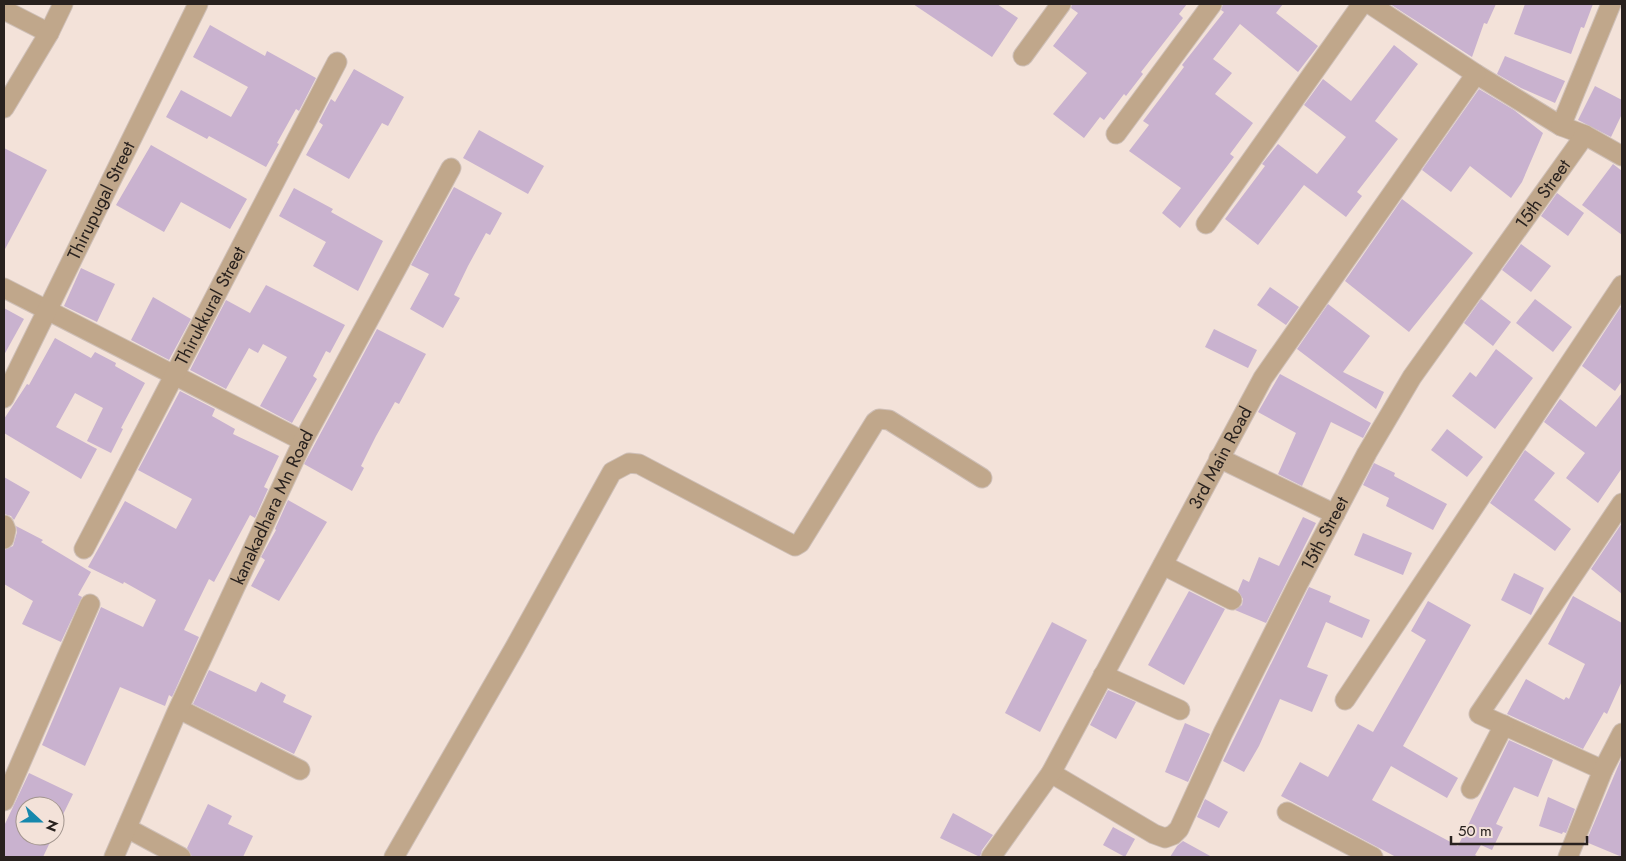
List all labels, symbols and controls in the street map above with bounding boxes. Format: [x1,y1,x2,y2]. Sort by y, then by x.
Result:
street label: Thirupugal Street [61,136,142,264]
street label: 15th Street [1509,153,1577,234]
street label: Thirukkural Street [169,241,252,370]
street label: 3rd Main Road [1182,402,1258,514]
street label: kanakadhara Mn Road [225,425,320,589]
street label: 15th Street [1294,491,1355,575]
north arrow [15,796,65,846]
scale bar [1451,814,1587,846]
text: N [41,817,63,834]
text: 50 m [1458,820,1492,842]

